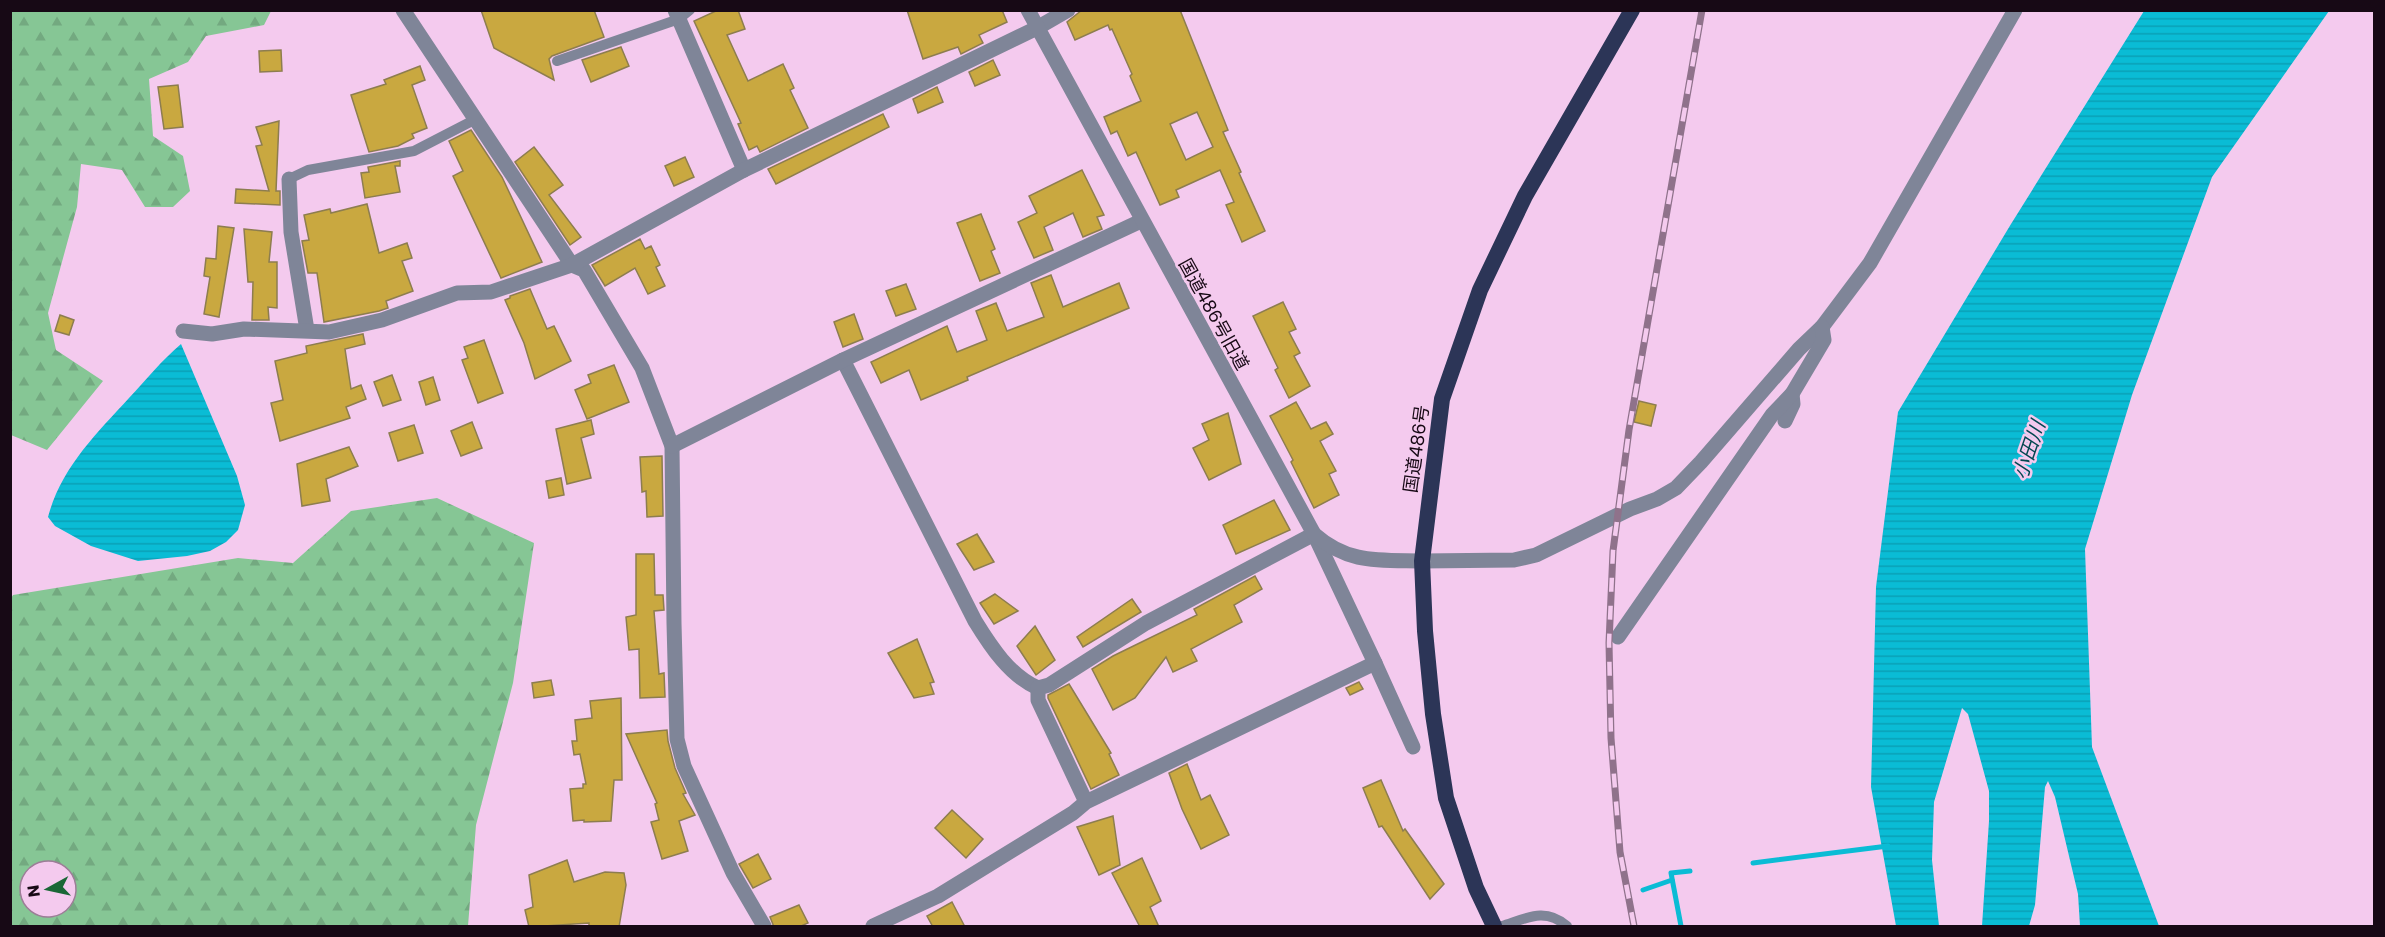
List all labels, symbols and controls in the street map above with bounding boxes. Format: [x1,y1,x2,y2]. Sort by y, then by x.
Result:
street label: 国道486号旧道 [1173,254,1255,374]
street label: 国道486号 [1397,404,1435,494]
water label: 小田川 [2006,415,2053,483]
north arrow [18,859,78,919]
text: N [21,883,46,899]

